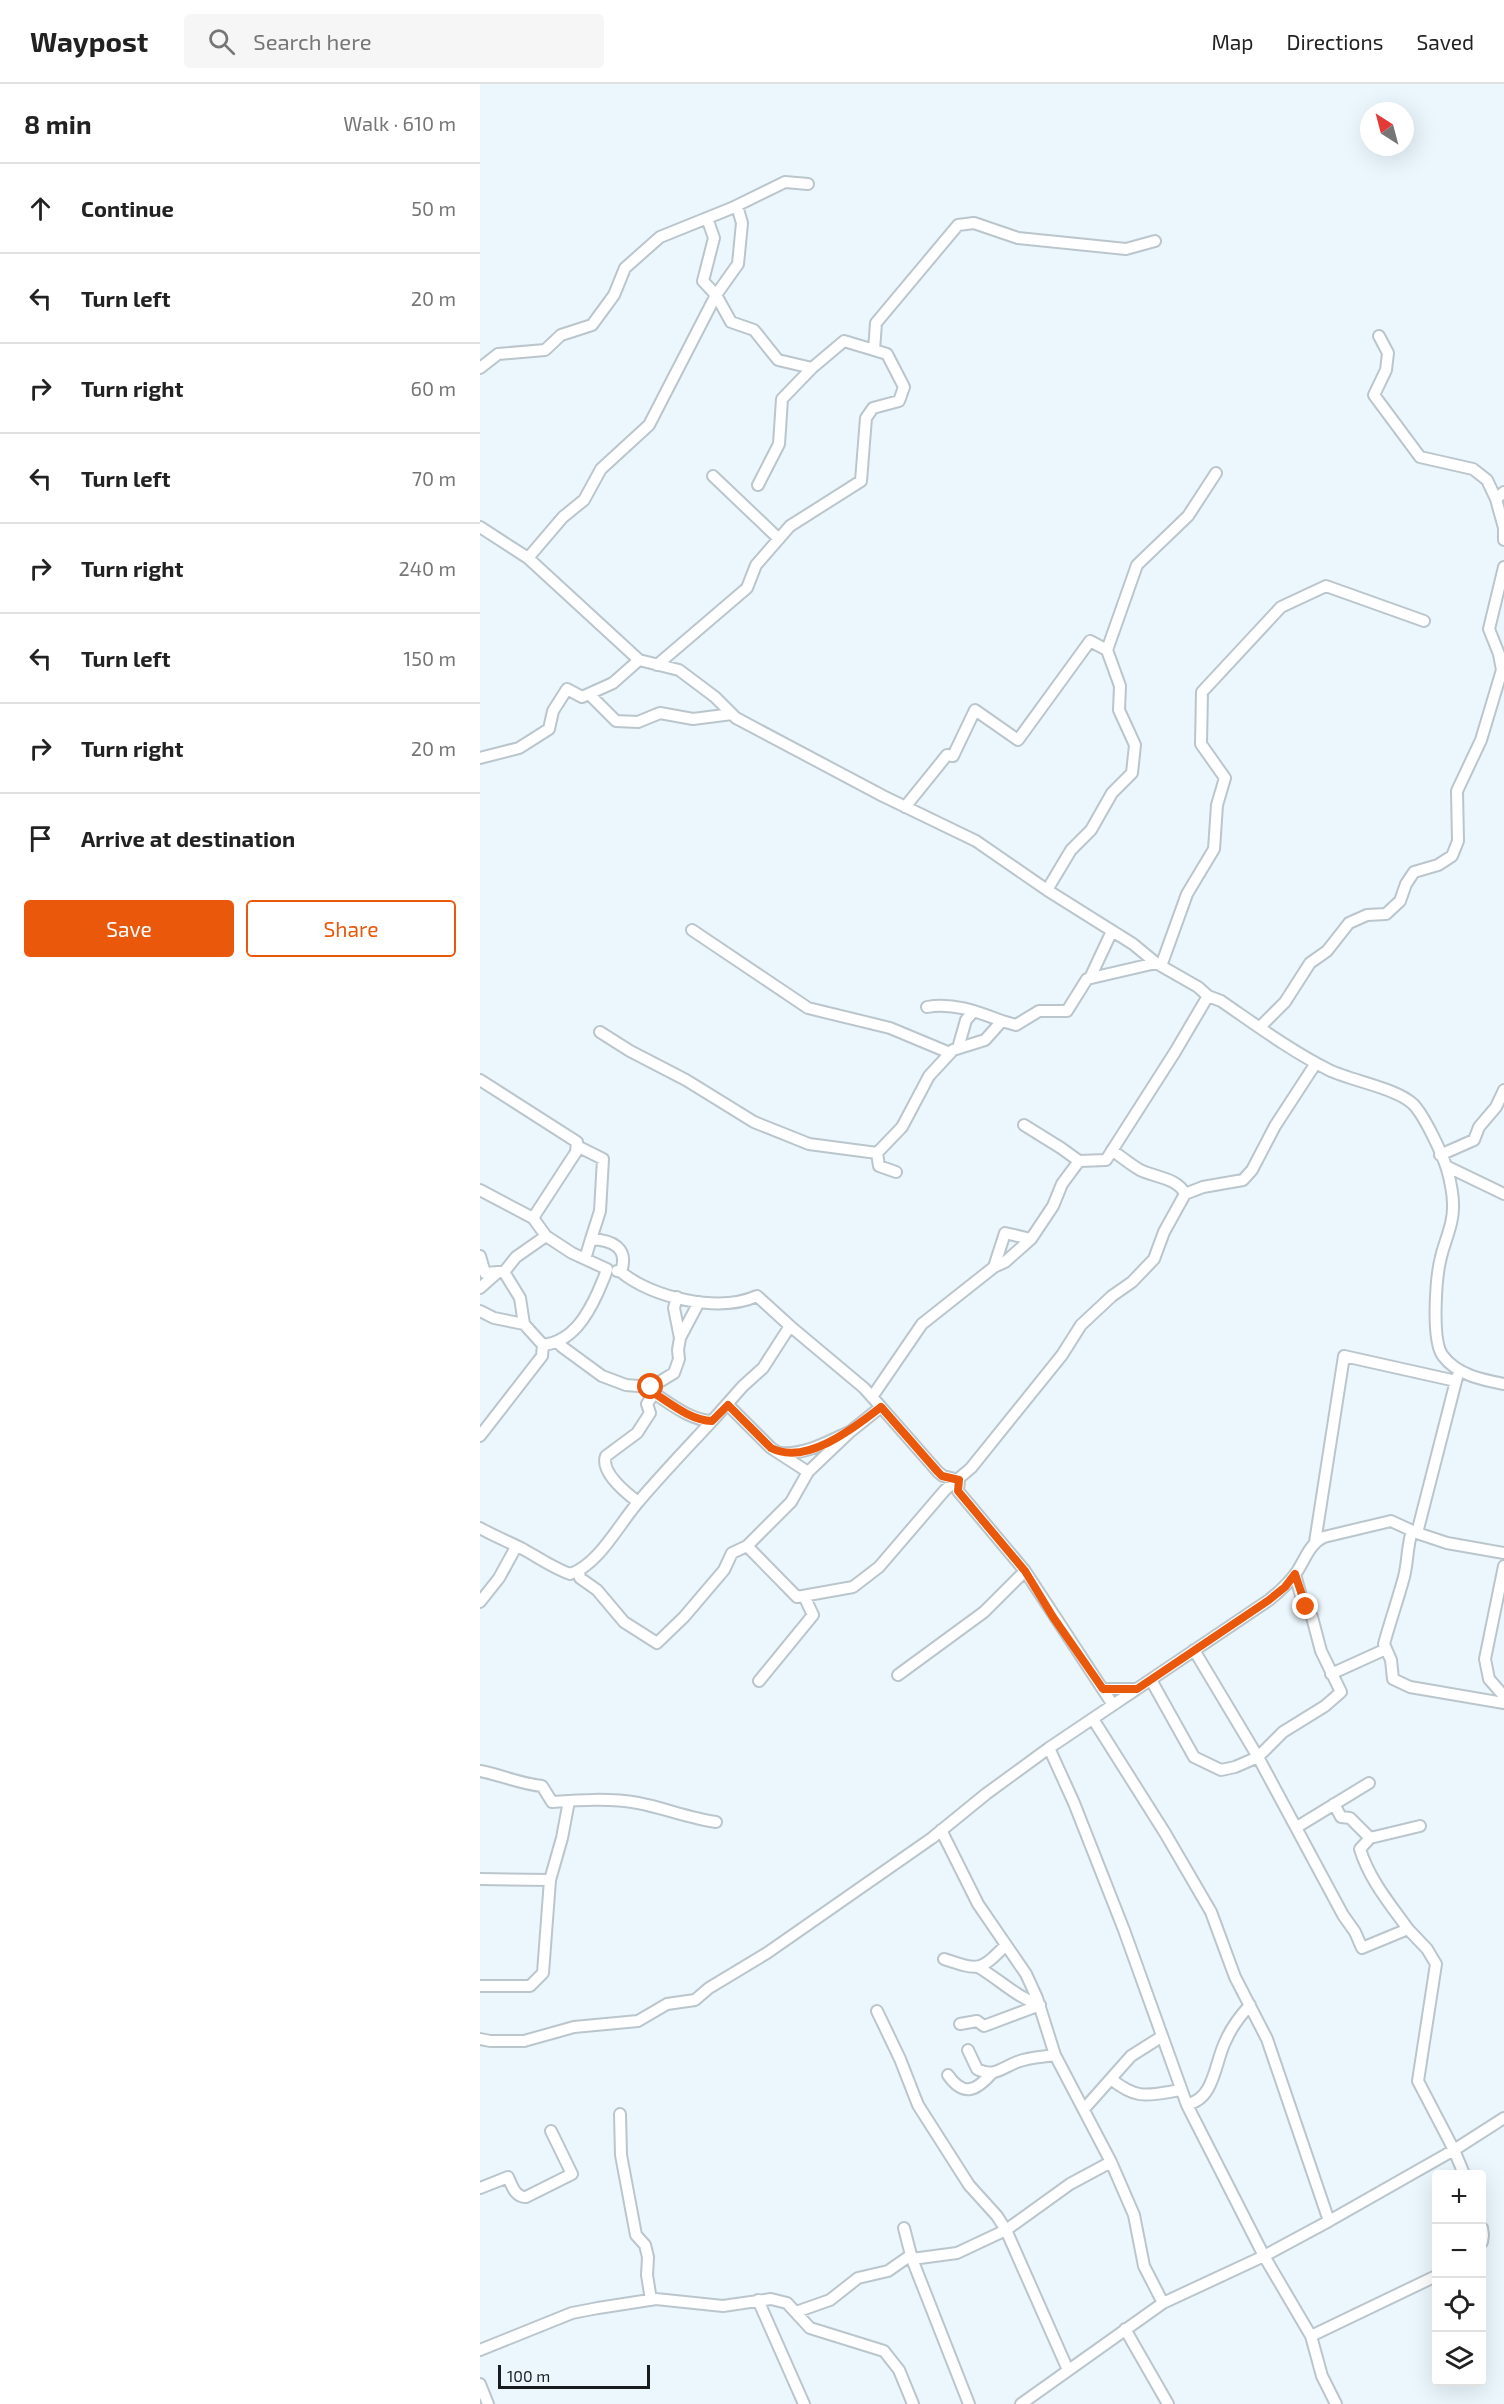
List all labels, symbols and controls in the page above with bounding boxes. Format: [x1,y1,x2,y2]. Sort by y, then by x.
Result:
search box [184,14,604,68]
text: Waypost [30,24,148,58]
icon: search [205,25,238,58]
text: Search here [253,28,372,54]
text: Map [1211,29,1254,54]
text: Directions [1287,29,1383,54]
text: Saved [1416,29,1474,54]
north arrow [1360,102,1414,156]
text: 8 min [24,108,92,139]
text: Walk · 610 m [343,111,456,135]
icon: ahead [24,192,57,225]
text: Continue [81,195,174,221]
text: 50 m [411,196,456,220]
icon: left [24,282,57,315]
text: Turn left [81,285,170,311]
text: 20 m [411,286,456,310]
icon: right [24,372,57,405]
text: Turn right [81,375,183,401]
text: 60 m [411,376,456,400]
icon: left [24,462,57,495]
text: Turn left [81,465,170,491]
text: 70 m [412,466,456,490]
icon: right [24,552,57,585]
text: Turn right [81,555,183,581]
text: 240 m [398,556,456,580]
icon: left [24,642,57,675]
text: Turn left [81,645,170,671]
text: 150 m [403,646,456,670]
icon: right [24,732,57,765]
text: Turn right [81,735,183,761]
text: 20 m [411,736,456,760]
icon: arrive [24,822,57,855]
text: Arrive at destination [81,825,295,851]
button: Save [24,900,234,957]
button: Share [246,900,456,957]
route start [637,1373,663,1399]
route end [1292,1593,1318,1619]
map controls [1432,2170,1486,2386]
button: + [1432,2170,1486,2224]
button: − [1432,2224,1486,2278]
button: locate [1432,2278,1486,2332]
button: layers [1432,2332,1486,2386]
scale bar [498,2362,650,2390]
text: 100 m [507,2366,550,2385]

